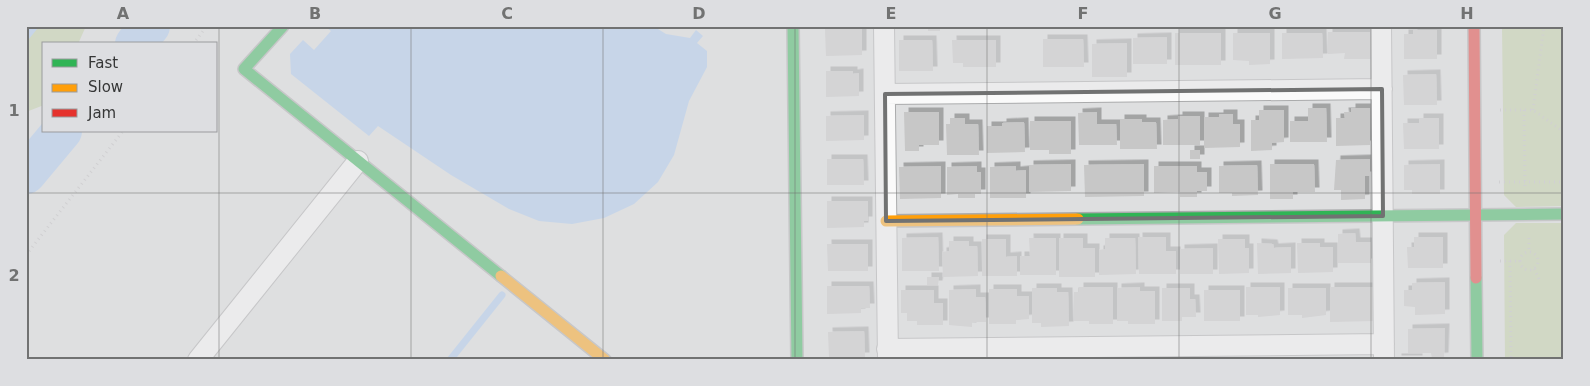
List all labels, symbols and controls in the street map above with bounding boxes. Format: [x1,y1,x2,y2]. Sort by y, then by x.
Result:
text: A [117,4,130,23]
text: B [309,4,321,23]
text: C [501,4,513,23]
text: D [692,4,706,23]
text: E [886,4,896,23]
text: F [1078,4,1088,23]
text: G [1268,4,1282,23]
text: H [1460,4,1474,23]
legend [42,42,218,132]
text: Fast [88,54,118,72]
text: Slow [88,78,123,96]
text: 1 [8,101,20,120]
text: Jam [87,104,116,122]
text: 2 [8,266,20,285]

